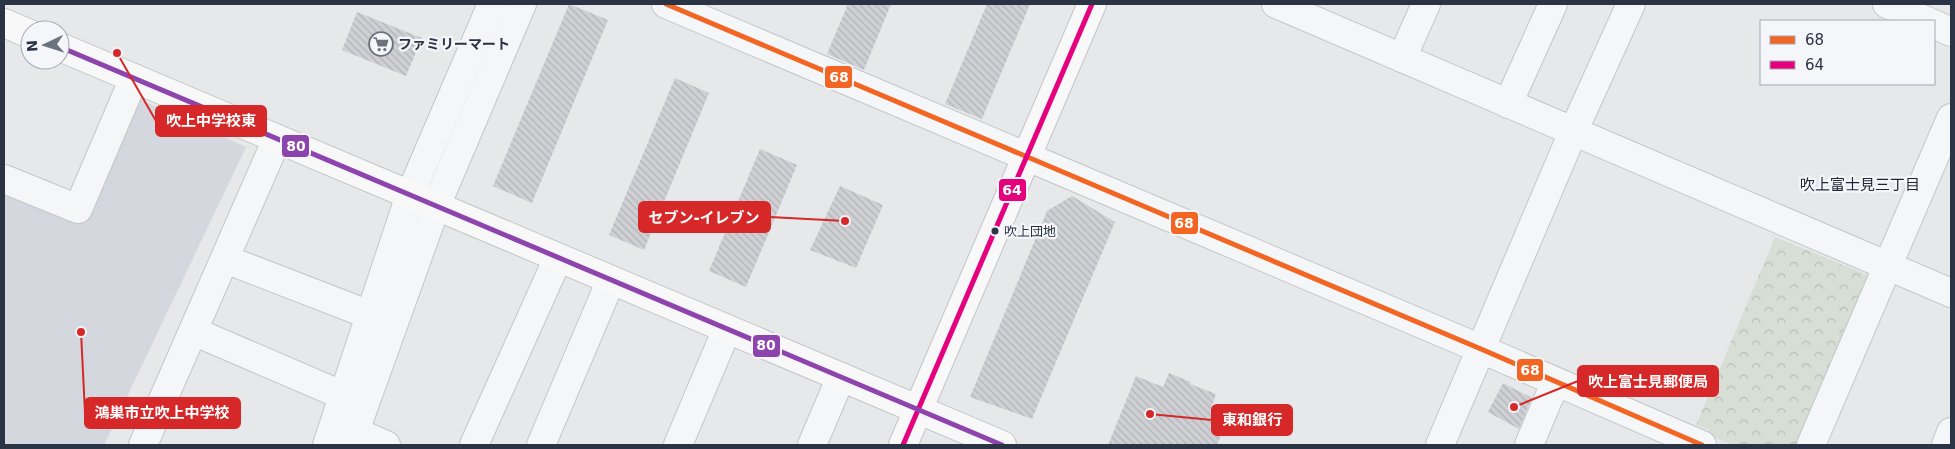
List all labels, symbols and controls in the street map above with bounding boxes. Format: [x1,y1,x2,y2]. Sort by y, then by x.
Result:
north arrow [20,20,70,70]
legend [1760,20,1935,85]
supermarket icon: ファミリーマート [368,31,394,57]
text: 68 [1805,31,1824,49]
place label: ファミリーマート [398,36,510,52]
text: N [24,40,40,52]
text: 64 [1805,56,1824,74]
line badge: 68 [824,65,853,89]
text: 68 [829,69,849,85]
callout: 吹上中学校東 [156,106,266,136]
text: 吹上中学校東 [166,112,256,130]
line badge: 80 [281,134,310,158]
text: 80 [286,138,306,154]
district label: 吹上富士見三丁目 [1800,176,1920,194]
line badge: 64 [998,178,1027,202]
text: 64 [1002,182,1022,198]
callout: セブン-イレブン [639,202,770,232]
text: セブン-イレブン [648,209,760,227]
line badge: 68 [1170,211,1199,235]
text: 68 [1174,215,1194,231]
place label: 吹上団地 [1004,224,1056,239]
marker: 吹上団地 [990,226,1000,236]
line badge: 80 [752,334,781,358]
text: 80 [756,337,776,353]
line badge: 68 [1516,358,1544,382]
text: 68 [1520,362,1540,378]
callout: 吹上富士見郵便局 [1578,366,1718,396]
text: 吹上富士見郵便局 [1588,373,1708,391]
callout: 鴻巣市立吹上中学校 [85,398,240,428]
text: 鴻巣市立吹上中学校 [94,404,230,422]
callout: 東和銀行 [1212,405,1292,435]
text: 東和銀行 [1222,411,1282,429]

